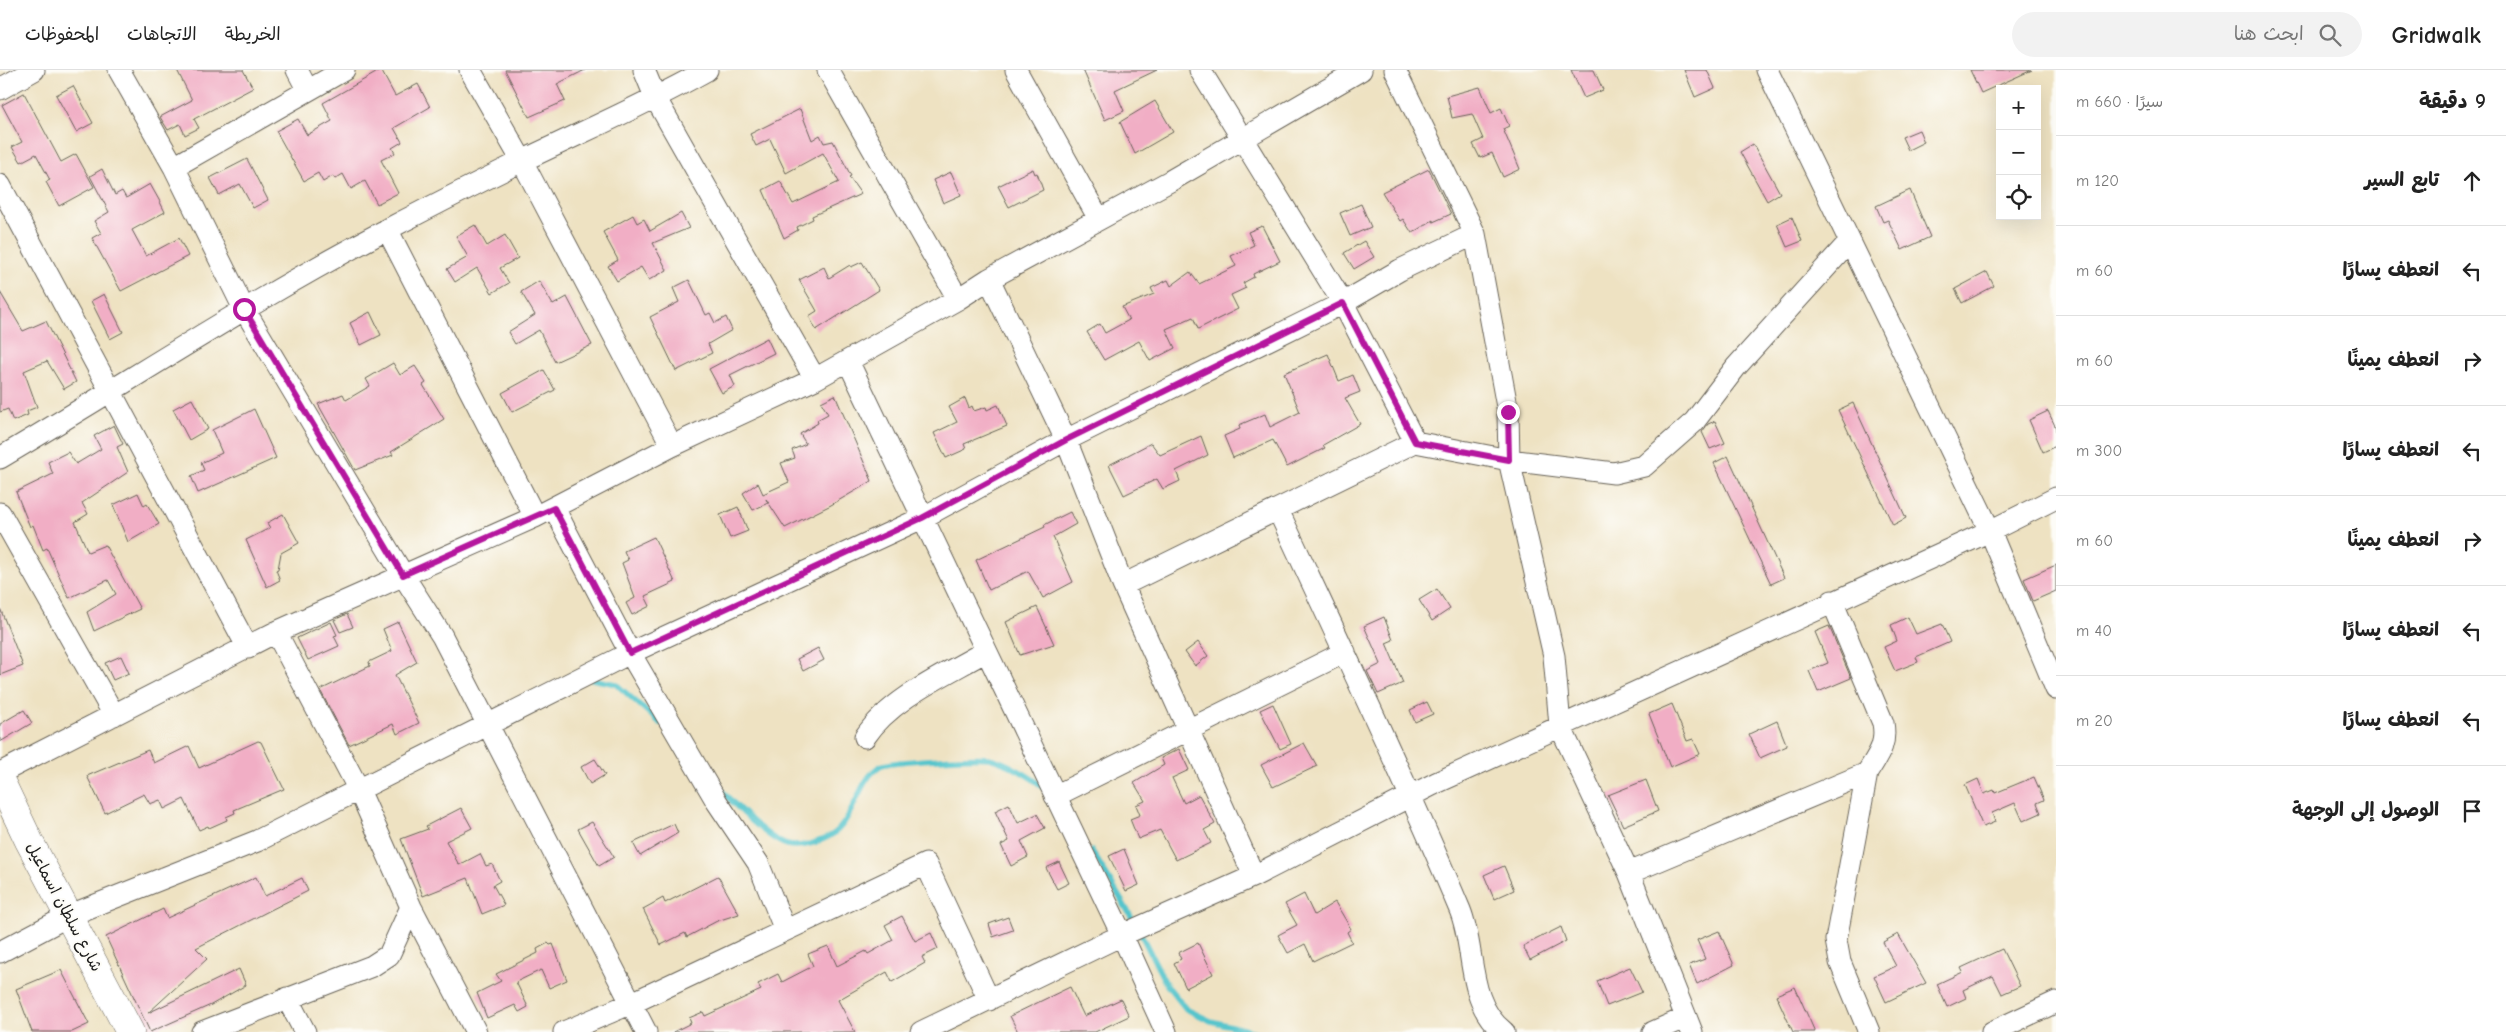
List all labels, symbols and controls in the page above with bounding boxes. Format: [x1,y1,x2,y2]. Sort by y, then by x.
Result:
search box [2012,12,2362,57]
icon: search [2316,21,2344,49]
text: Gridwalk [2392,21,2481,49]
text: ابحث هنا [2234,23,2304,45]
text: المحفوظات [25,24,99,45]
text: الاتجاهات [127,24,197,45]
text: الخريطة [225,24,281,45]
map controls [1996,85,2041,220]
button: + [1996,85,2041,130]
text: 9 دقيقة [2419,89,2486,113]
text: سيرًا · 660 m [2076,93,2163,111]
button: − [1996,130,2041,175]
icon: ahead [2458,167,2486,195]
text: تابع السير [2365,169,2439,191]
text: 120 m [2076,172,2119,190]
button: locate [1996,175,2041,220]
icon: left [2458,257,2486,285]
text: انعطف يسارًا [2342,259,2439,281]
text: 60 m [2076,262,2113,280]
route start [233,298,256,321]
icon: right [2458,347,2486,375]
text: انعطف يمينًا [2347,349,2439,371]
text: 60 m [2076,352,2113,370]
route end [1497,401,1520,424]
icon: left [2458,437,2486,465]
text: انعطف يسارًا [2342,439,2439,461]
text: 300 m [2076,442,2122,460]
icon: right [2458,527,2486,555]
text: انعطف يمينًا [2347,529,2439,551]
text: 60 m [2076,532,2113,550]
icon: left [2458,617,2486,645]
text: انعطف يسارًا [2342,619,2439,641]
text: 40 m [2076,622,2112,640]
icon: left [2458,707,2486,735]
text: انعطف يسارًا [2342,709,2439,731]
text: 20 m [2076,712,2113,730]
icon: arrive [2458,797,2486,825]
text: الوصول إلى الوجهة [2292,799,2439,821]
street label: شارع سلطان اسماعيل [21,840,106,975]

